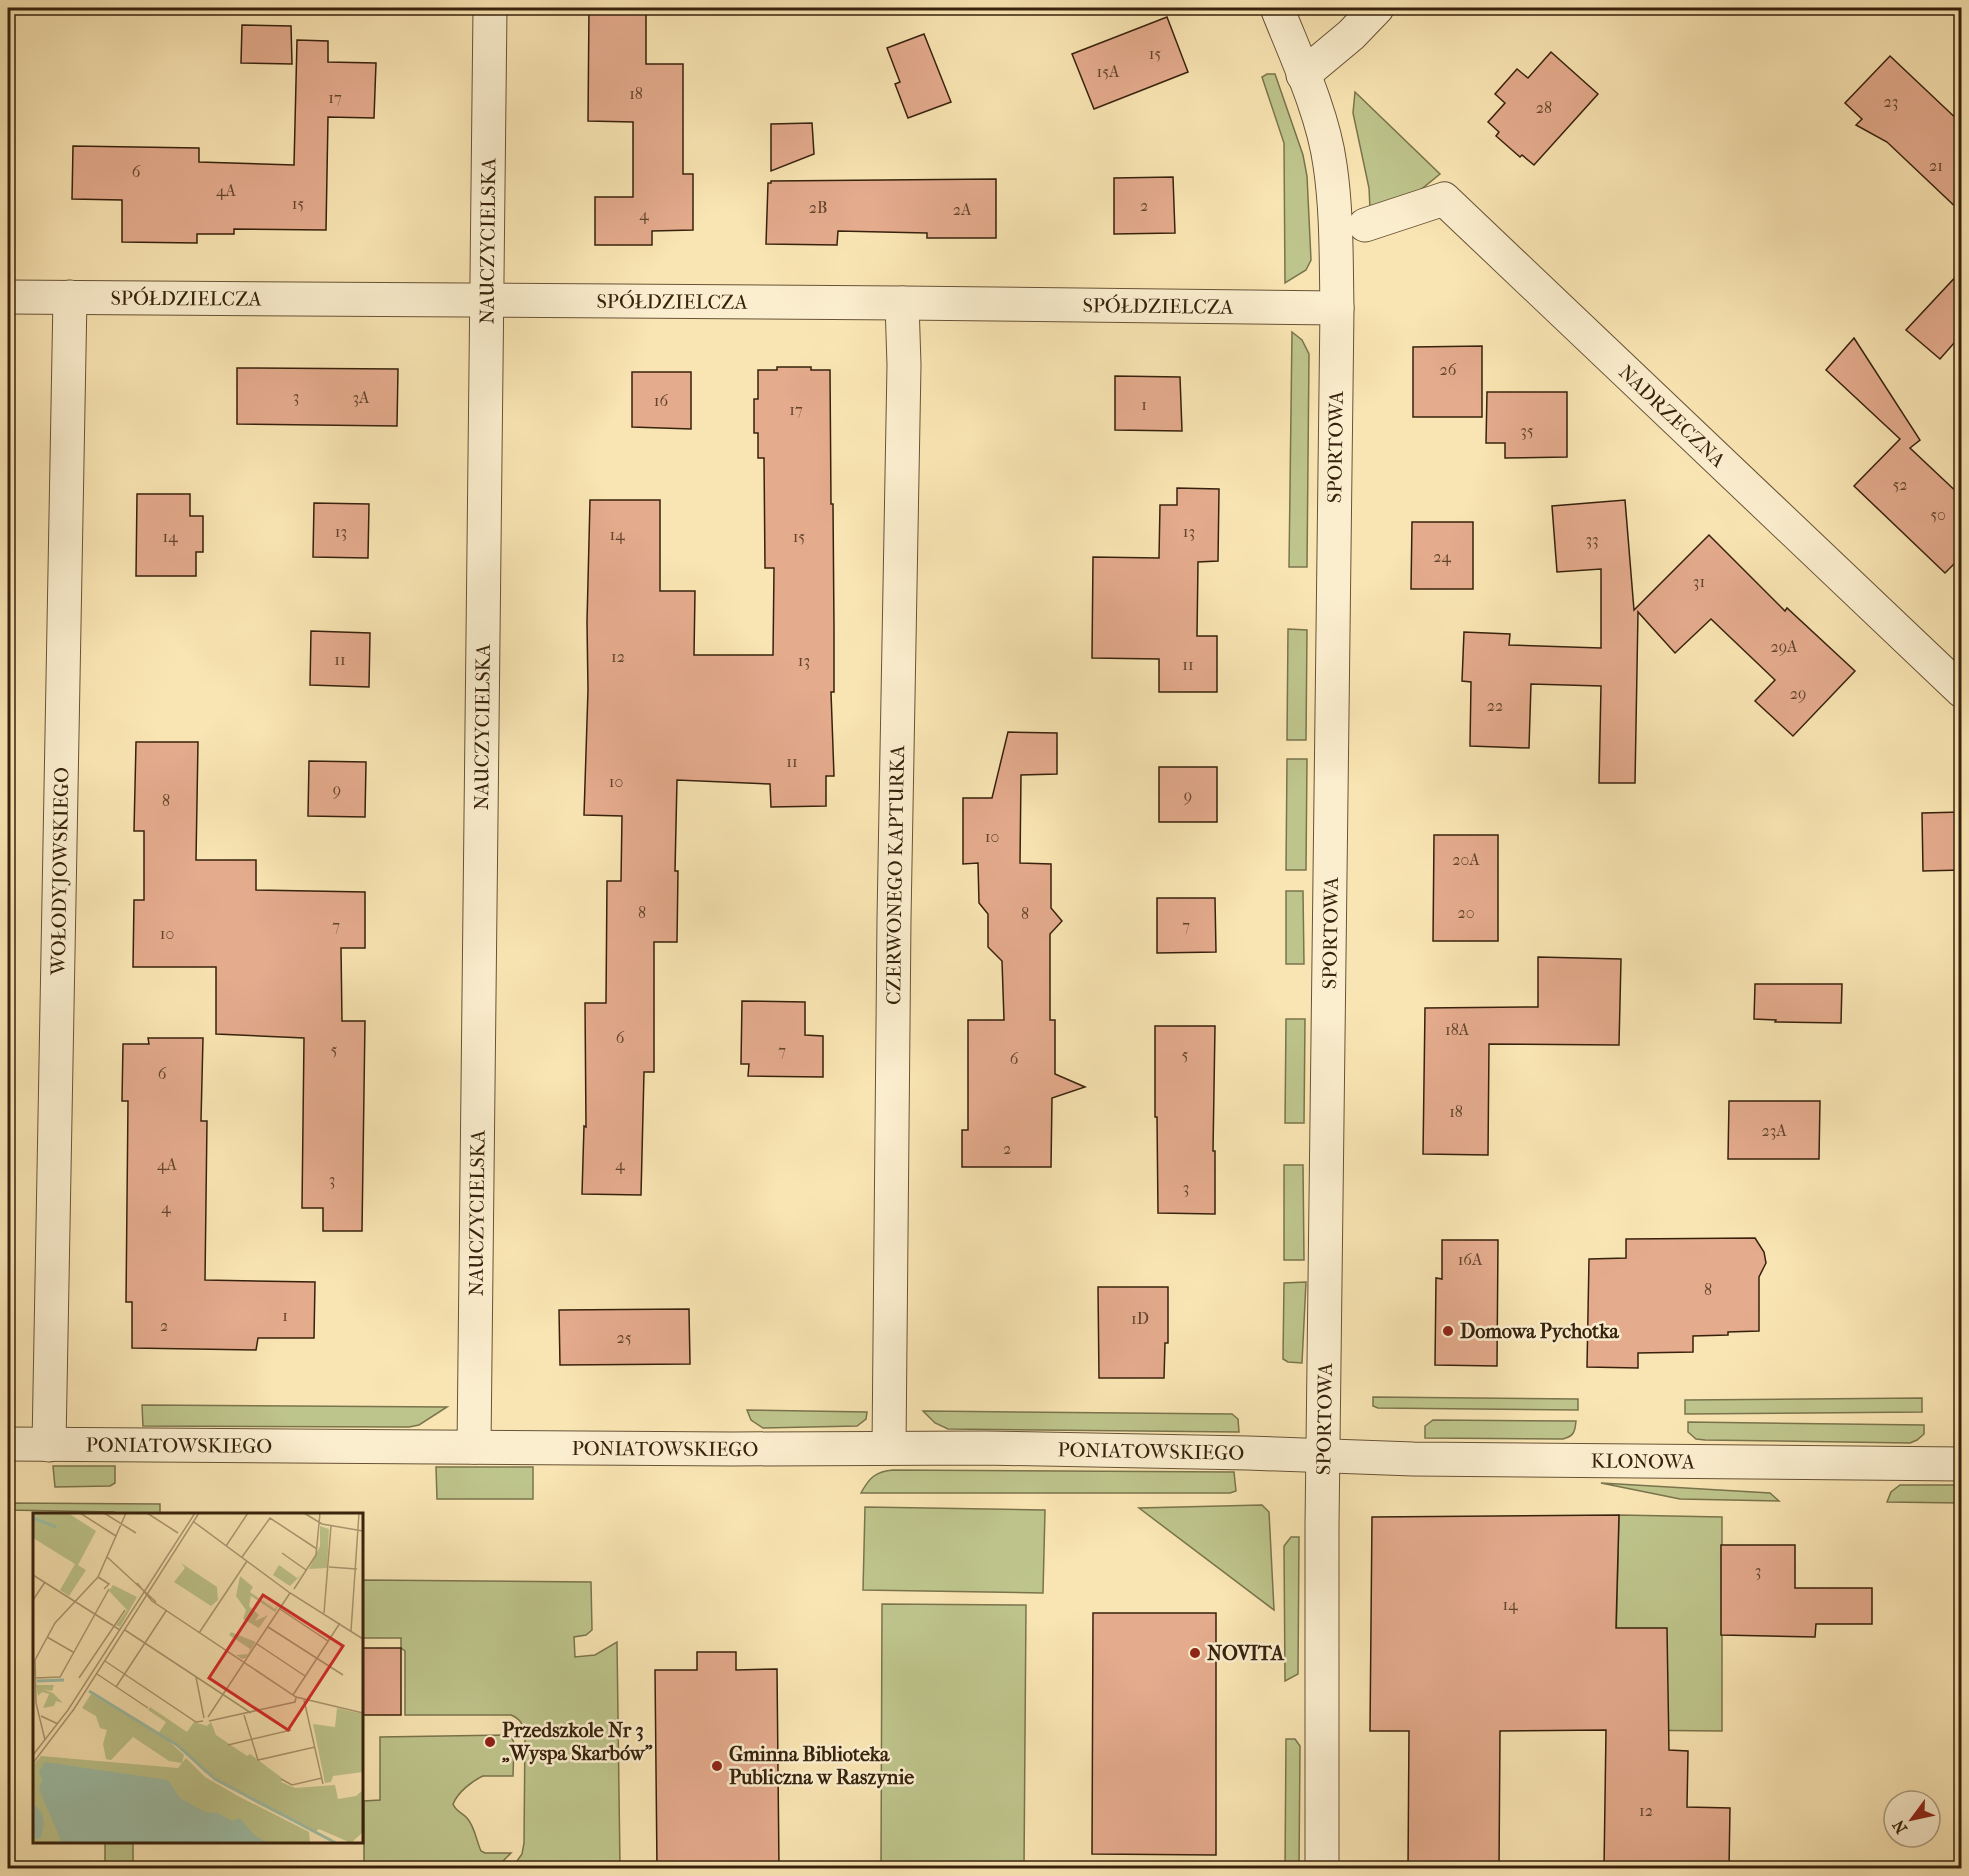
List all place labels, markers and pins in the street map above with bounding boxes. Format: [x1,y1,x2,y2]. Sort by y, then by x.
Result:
place label: Domowa Pychotka [1460,1320,1619,1343]
marker: Domowa Pychotka [1441,1324,1455,1338]
place label: NOVITA [1207,1642,1285,1665]
marker: NOVITA [1188,1646,1202,1660]
place label: Przedszkole Nr 3 „Wyspa Skarbów” [501,1719,653,1765]
marker: Przedszkole Nr 3 „Wyspa Skarbów” [483,1735,497,1749]
place label: Gminna Biblioteka Publiczna w Raszynie [729,1743,914,1789]
marker: Gminna Biblioteka Publiczna w Raszynie [710,1759,724,1773]

